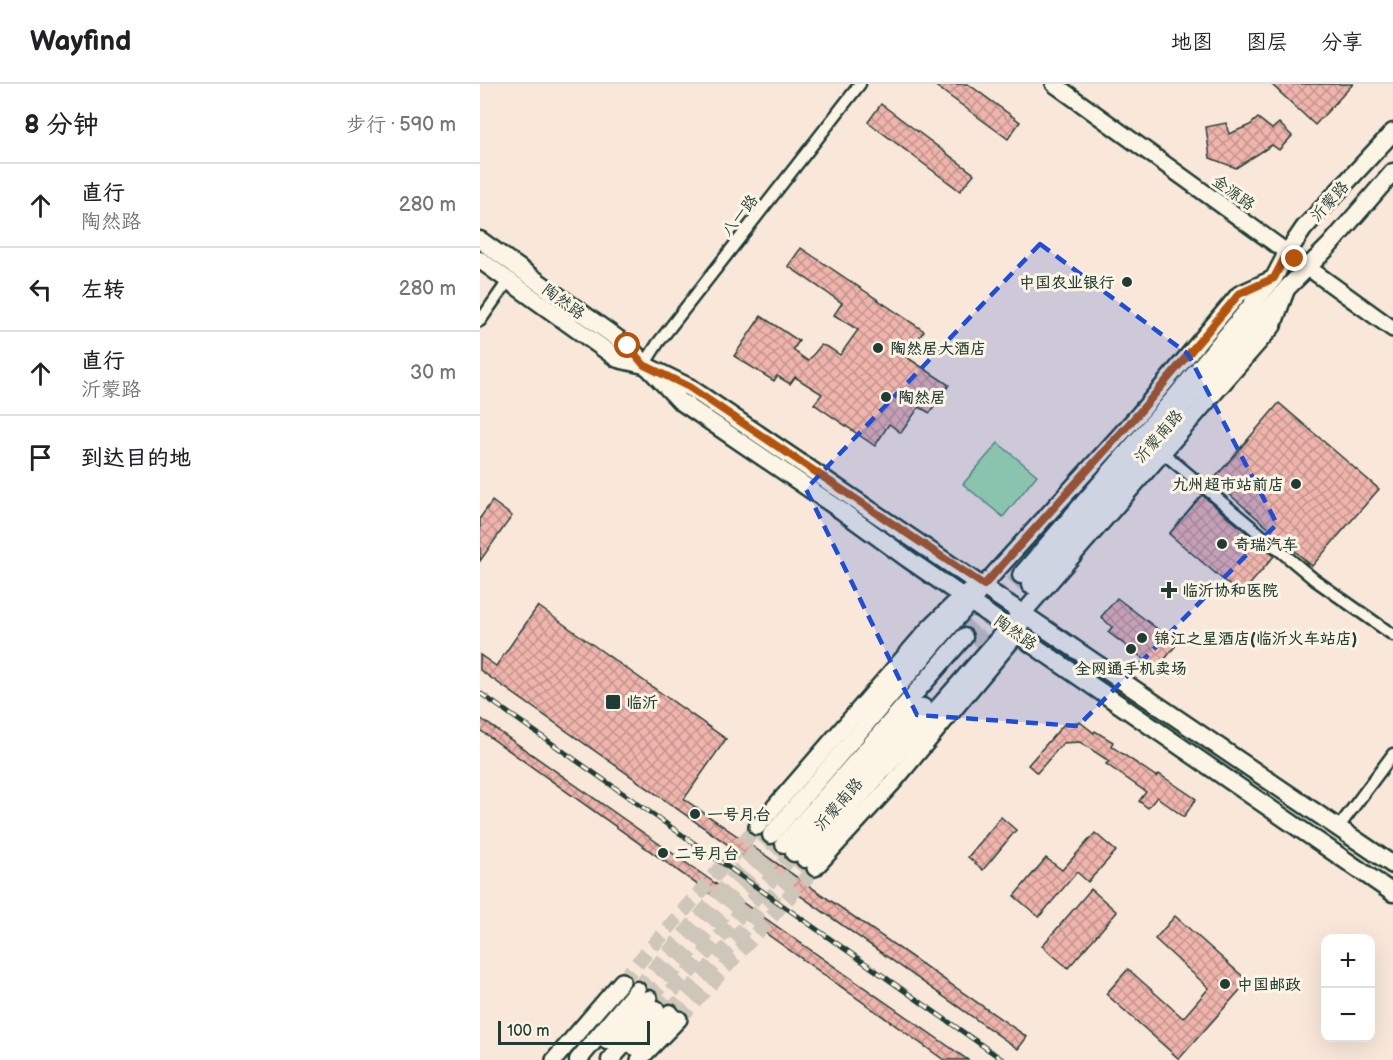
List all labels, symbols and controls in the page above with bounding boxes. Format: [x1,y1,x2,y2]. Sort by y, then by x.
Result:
text: Wayfind [30,25,131,58]
text: 地图 [1171,30,1213,55]
text: 图层 [1246,30,1288,55]
text: 分享 [1321,30,1363,55]
text: 8 分钟 [24,110,99,141]
text: 步行 · 590 m [346,113,456,137]
street label: 金源路 [1208,171,1258,215]
street label: 沂蒙路 [1307,178,1353,226]
text: 直行 [81,180,125,207]
icon: ahead [24,189,57,222]
street label: 八一路 [718,191,762,241]
text: 280 m [399,193,456,217]
text: 陶然路 [81,210,141,234]
route end [1281,245,1307,271]
icon: left [24,273,57,306]
place label: 中国农业银行 [1019,274,1115,293]
marker: 中国农业银行 [1120,275,1134,289]
text: 左转 [81,277,125,304]
text: 280 m [399,277,456,301]
street label: 陶然路 [538,280,588,324]
route start [614,332,640,358]
place label: 陶然居大酒店 [890,340,986,359]
marker: 陶然居大酒店 [871,341,885,355]
text: 直行 [81,348,125,375]
icon: ahead [24,357,57,390]
text: 30 m [410,361,456,385]
text: 沂蒙路 [81,378,141,402]
place label: 陶然居 [898,389,946,408]
marker: 陶然居 [879,390,893,404]
street label: 沂蒙南路 [1131,407,1187,467]
icon: arrive [24,441,57,474]
text: 到达目的地 [81,445,191,472]
place label: 九州超市站前店 [1172,476,1284,495]
marker: 九州超市站前店 [1289,477,1303,491]
place label: 奇瑞汽车 [1234,536,1298,555]
marker: 奇瑞汽车 [1215,537,1229,551]
marker: 临沂协和医院 [1160,581,1178,599]
place label: 临沂协和医院 [1182,582,1278,601]
street label: 陶然路 [990,612,1040,655]
place label: 锦江之星酒店(临沂火车站店) [1154,630,1357,649]
marker: 锦江之星酒店(临沂火车站店) [1135,631,1149,645]
marker: 全网通手机卖场 [1124,642,1138,656]
place label: 全网通手机卖场 [1075,660,1187,679]
marker: 临沂 [604,693,622,711]
place label: 临沂 [626,694,658,713]
street label: 沂蒙南路 [811,775,867,835]
place label: 一号月台 [707,806,771,825]
marker: 一号月台 [688,807,702,821]
place label: 二号月台 [675,845,739,864]
marker: 二号月台 [656,846,670,860]
map controls [1321,934,1375,1042]
button: + [1321,934,1375,988]
place label: 中国邮政 [1237,976,1301,995]
marker: 中国邮政 [1218,977,1232,991]
button: − [1321,988,1375,1042]
scale bar [498,1018,650,1046]
text: 100 m [507,1022,550,1041]

